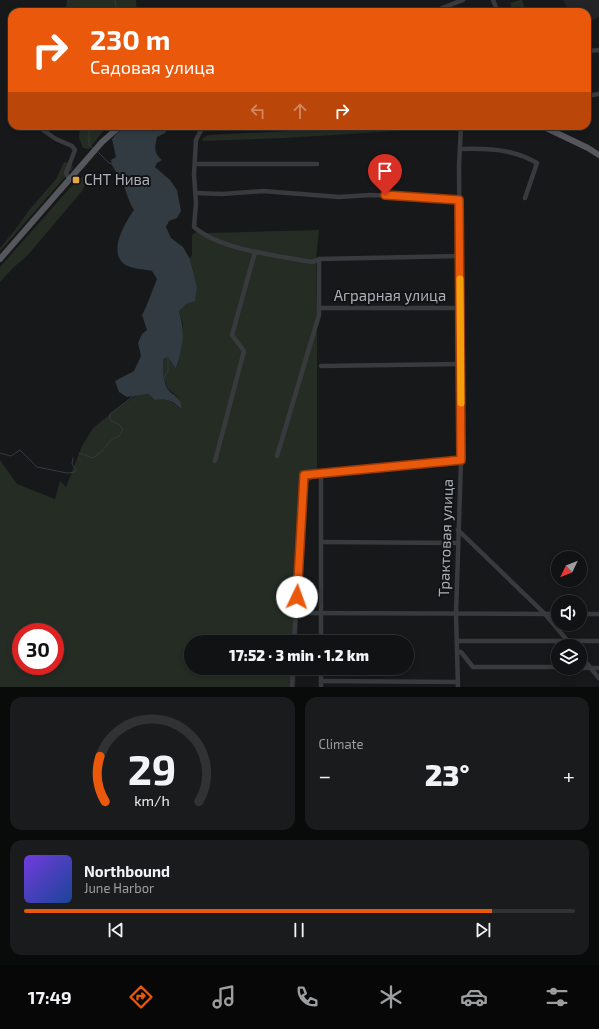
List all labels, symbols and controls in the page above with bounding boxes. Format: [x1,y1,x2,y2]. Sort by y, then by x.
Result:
text: 230 m [90,22,171,56]
icon: right [24,24,76,76]
text: Садовая улица [90,56,215,78]
icon: left [247,100,269,122]
icon: ahead [289,100,311,122]
icon: right [331,100,353,122]
pin [368,154,402,195]
icon: arrive [374,160,396,182]
place label: СНТ Нива [84,170,150,188]
marker: СНТ Нива [71,175,81,185]
street label: Аграрная улица [334,286,446,305]
street label: Трактовая улица [434,479,457,597]
north arrow [551,551,587,587]
map controls [551,551,587,675]
position arrow [276,576,318,618]
button: sound [551,595,587,631]
speed limit sign: 30 [12,623,64,675]
button: layers [551,639,587,675]
text: 17:52 · 3 min · 1.2 km [229,646,369,664]
text: Climate [319,736,363,752]
text: 29 [128,742,177,792]
text: 23° [425,756,470,792]
text: − [319,762,331,788]
text: + [563,762,575,788]
text: km/h [135,791,170,808]
text: Northbound [84,862,170,880]
text: June Harbor [84,880,154,896]
icon: previous [105,919,127,941]
icon: pause [288,919,310,941]
icon: next [472,919,494,941]
icon: directions [127,983,155,1011]
icon: music [210,983,238,1011]
icon: phone [293,983,321,1011]
icon: climate [377,983,405,1011]
icon: car [460,983,488,1011]
icon: filters [543,983,571,1011]
text: 17:49 [28,986,72,1008]

